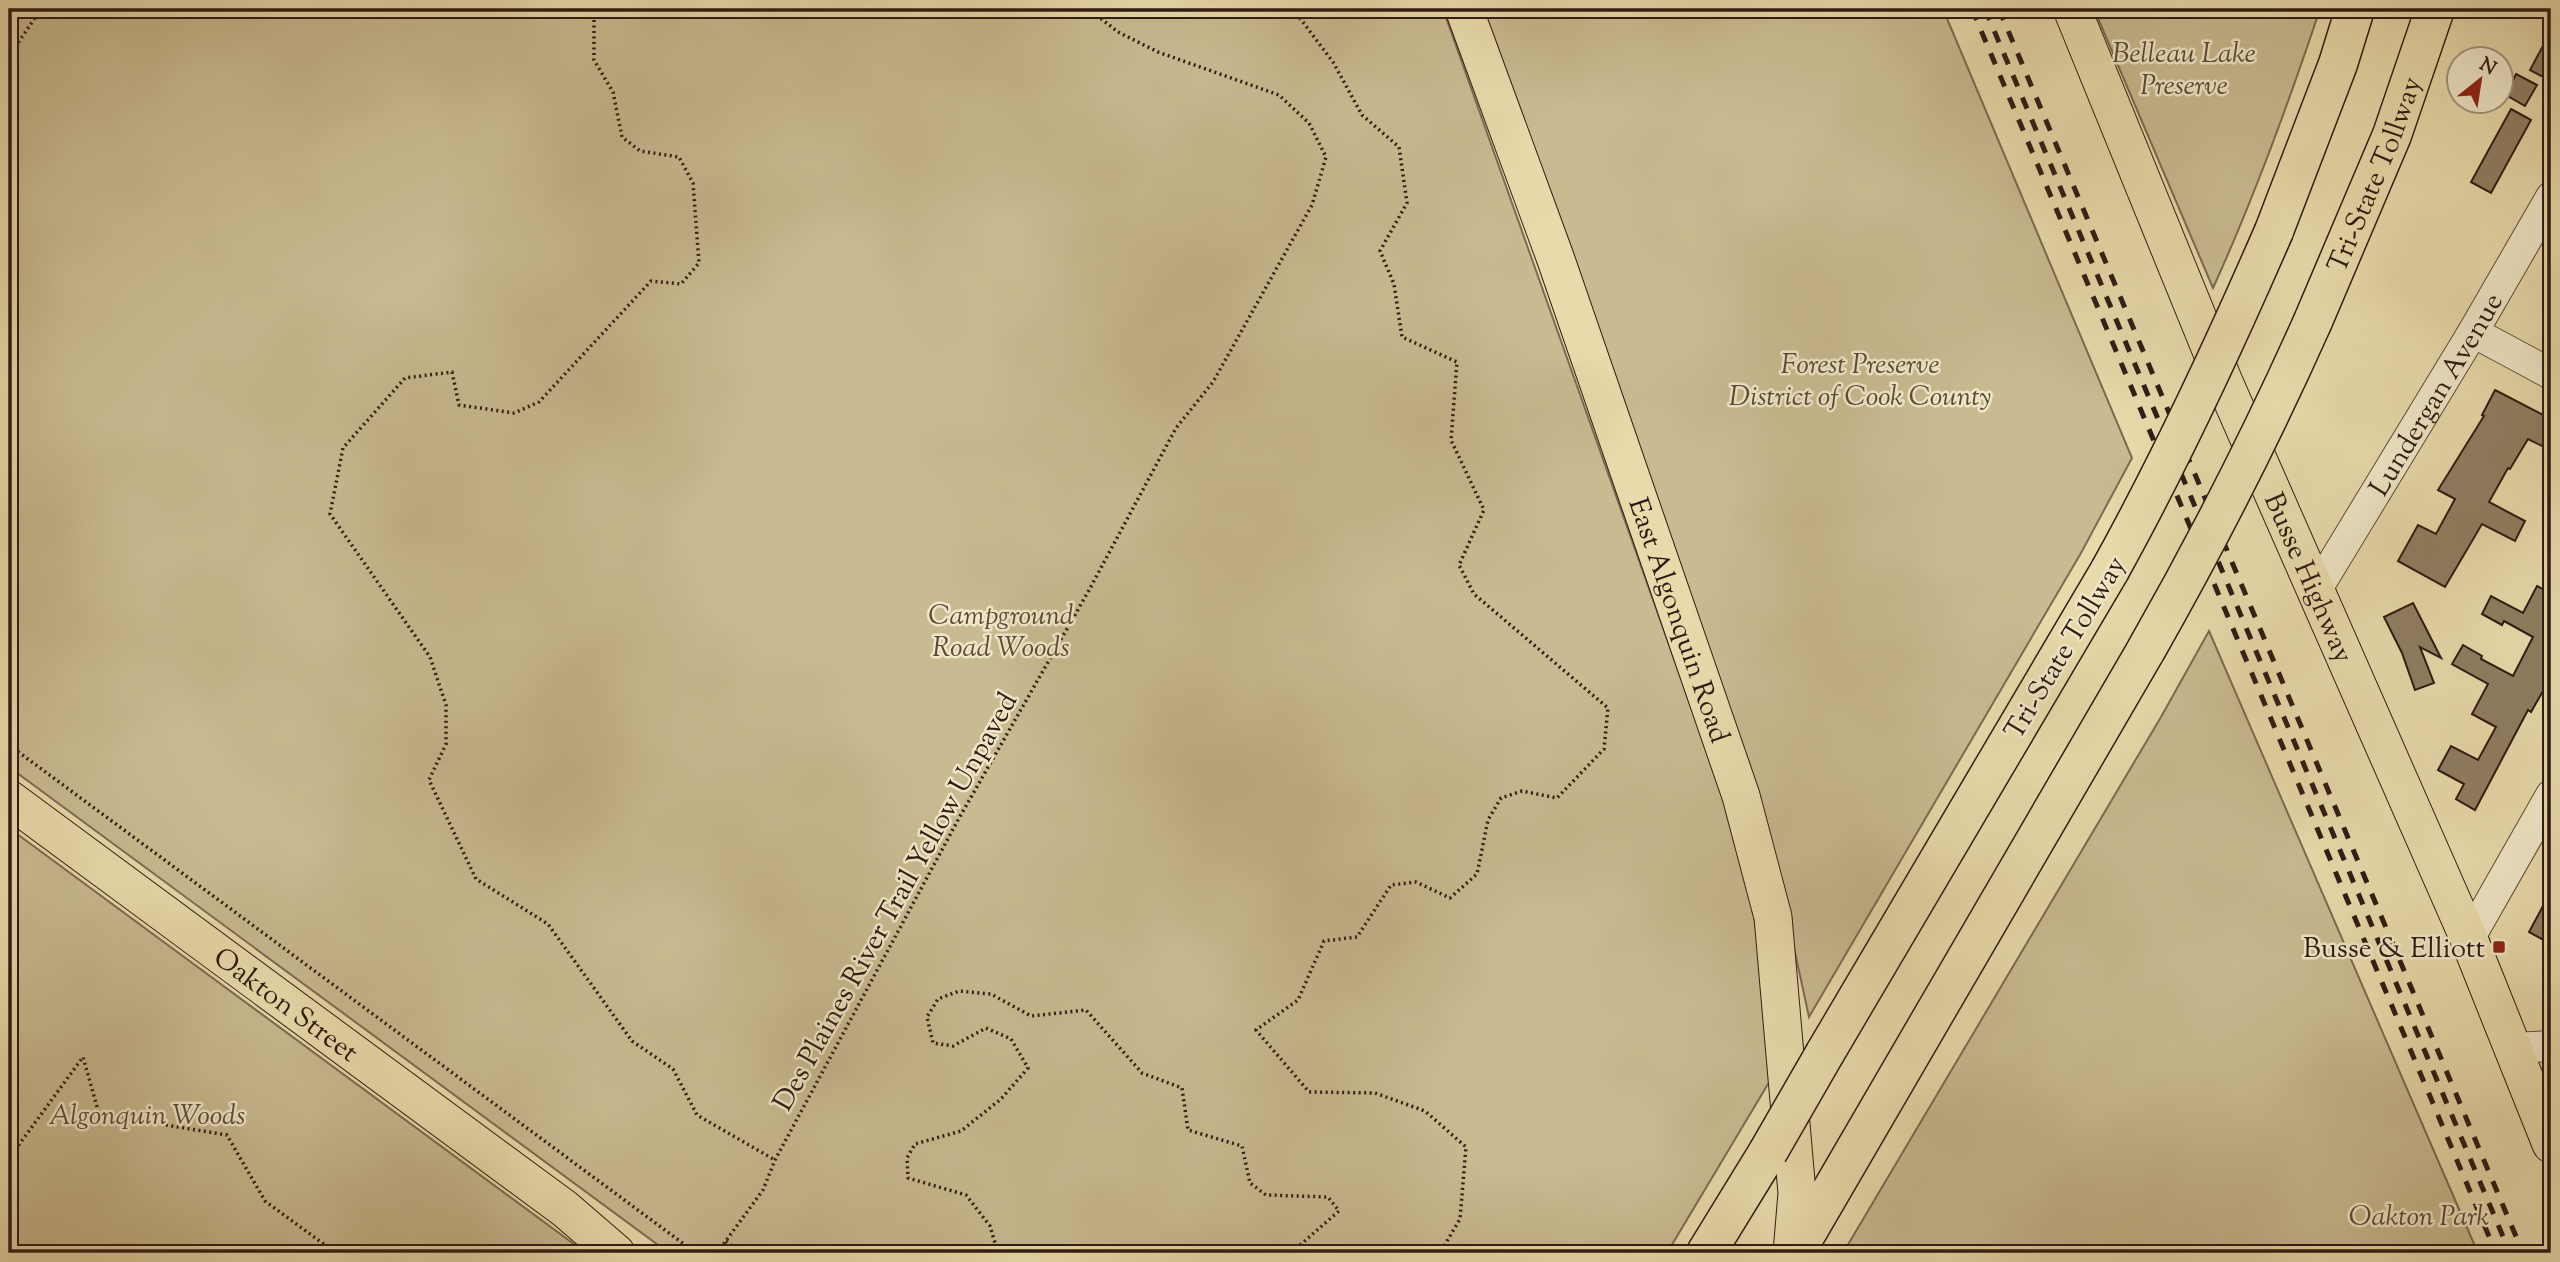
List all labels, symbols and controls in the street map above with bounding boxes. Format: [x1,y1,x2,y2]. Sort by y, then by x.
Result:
park label: Belleau Lake Preserve [2112,35,2256,107]
north arrow [2444,46,2514,116]
text: N [2474,52,2501,83]
street label: Tri-State Tollway [2319,72,2433,279]
street label: Lundergan Avenue [2361,286,2514,505]
park label: Forest Preserve District of Cook County [1729,346,1991,418]
street label: Busse Highway [2252,487,2362,670]
street label: East Algonquin Road [1617,493,1738,749]
street label: Tri-State Tollway [1996,549,2137,748]
park label: Campground Road Woods [928,597,1074,669]
street label: Des Plaines River Trail Yellow Unpaved [764,686,1029,1119]
place label: Busse & Elliott [2303,930,2485,970]
street label: Oakton Street [204,939,366,1073]
marker: Busse & Elliott [2491,939,2507,955]
park label: Algonquin Woods [49,1097,245,1137]
park label: Oakton Park [2349,1198,2490,1238]

